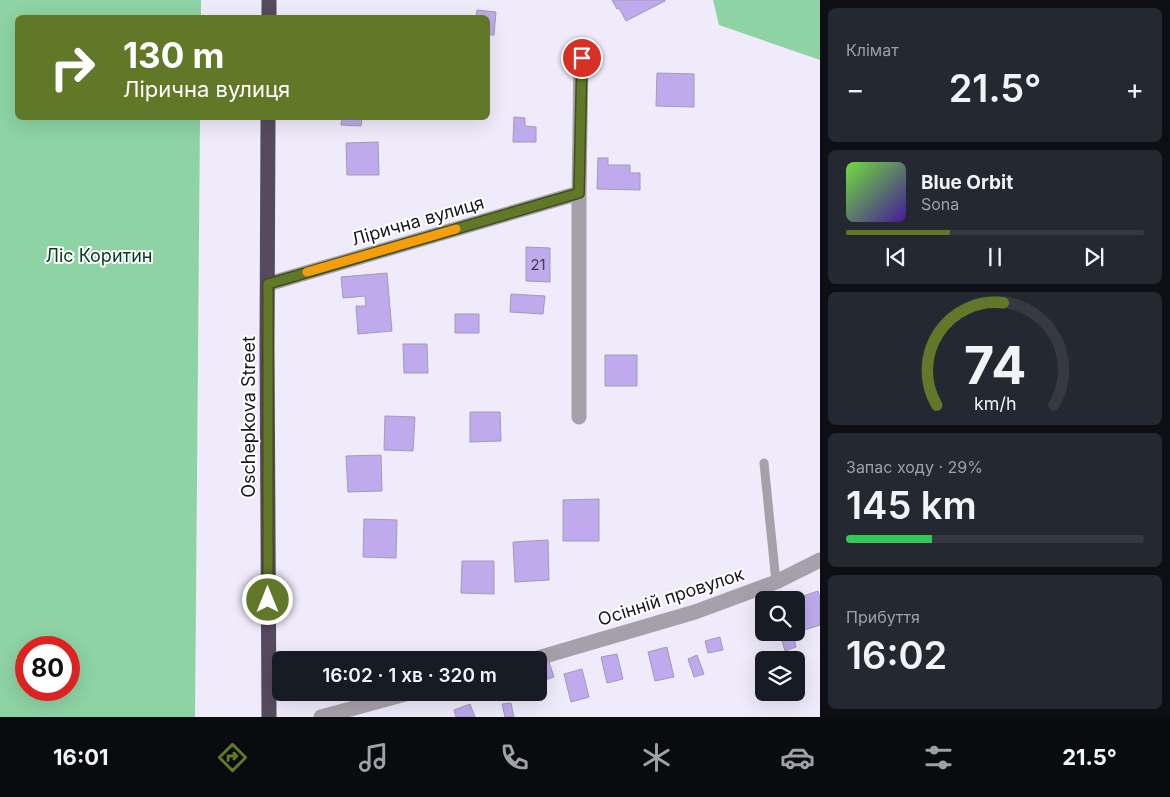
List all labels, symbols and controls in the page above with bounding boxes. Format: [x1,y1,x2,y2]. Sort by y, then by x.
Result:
text: 130 m [123,34,225,76]
icon: right [40,35,105,100]
pin [561,37,603,79]
text: Клімат [846,40,899,60]
icon: arrive [568,44,596,72]
text: 21.5° [949,65,1041,111]
text: − [846,72,865,106]
text: + [1125,72,1144,106]
text: Лірична вулиця [123,76,290,102]
text: Blue Orbit [921,171,1013,194]
street label: Лірична вулиця [349,192,487,249]
text: Sona [921,194,959,214]
icon: previous [882,243,910,271]
icon: pause [981,243,1009,271]
icon: next [1080,243,1108,271]
park label: Ліс Коритин [46,245,152,266]
house number: 21 [530,255,546,274]
text: 74 [964,334,1026,397]
street label: Oschepkova Street [238,336,259,498]
text: km/h [974,393,1016,414]
text: Запас ходу · 29% [846,457,983,477]
text: 145 km [846,482,977,528]
street label: Осінній провулок [595,563,747,630]
position arrow [241,573,293,625]
map controls [755,591,805,701]
button: search [755,591,805,641]
text: Прибуття [846,607,920,627]
text: 16:02 [846,632,947,678]
speed limit sign: 80 [15,636,80,701]
button: layers [755,651,805,701]
text: 16:02 · 1 хв · 320 m [322,664,497,687]
icon: directions [215,740,250,775]
icon: music [356,740,391,775]
icon: phone [497,740,532,775]
icon: climate [639,740,674,775]
icon: car [780,740,815,775]
icon: filters [921,740,956,775]
text: 16:01 [53,744,109,770]
text: 21.5° [1062,744,1117,770]

